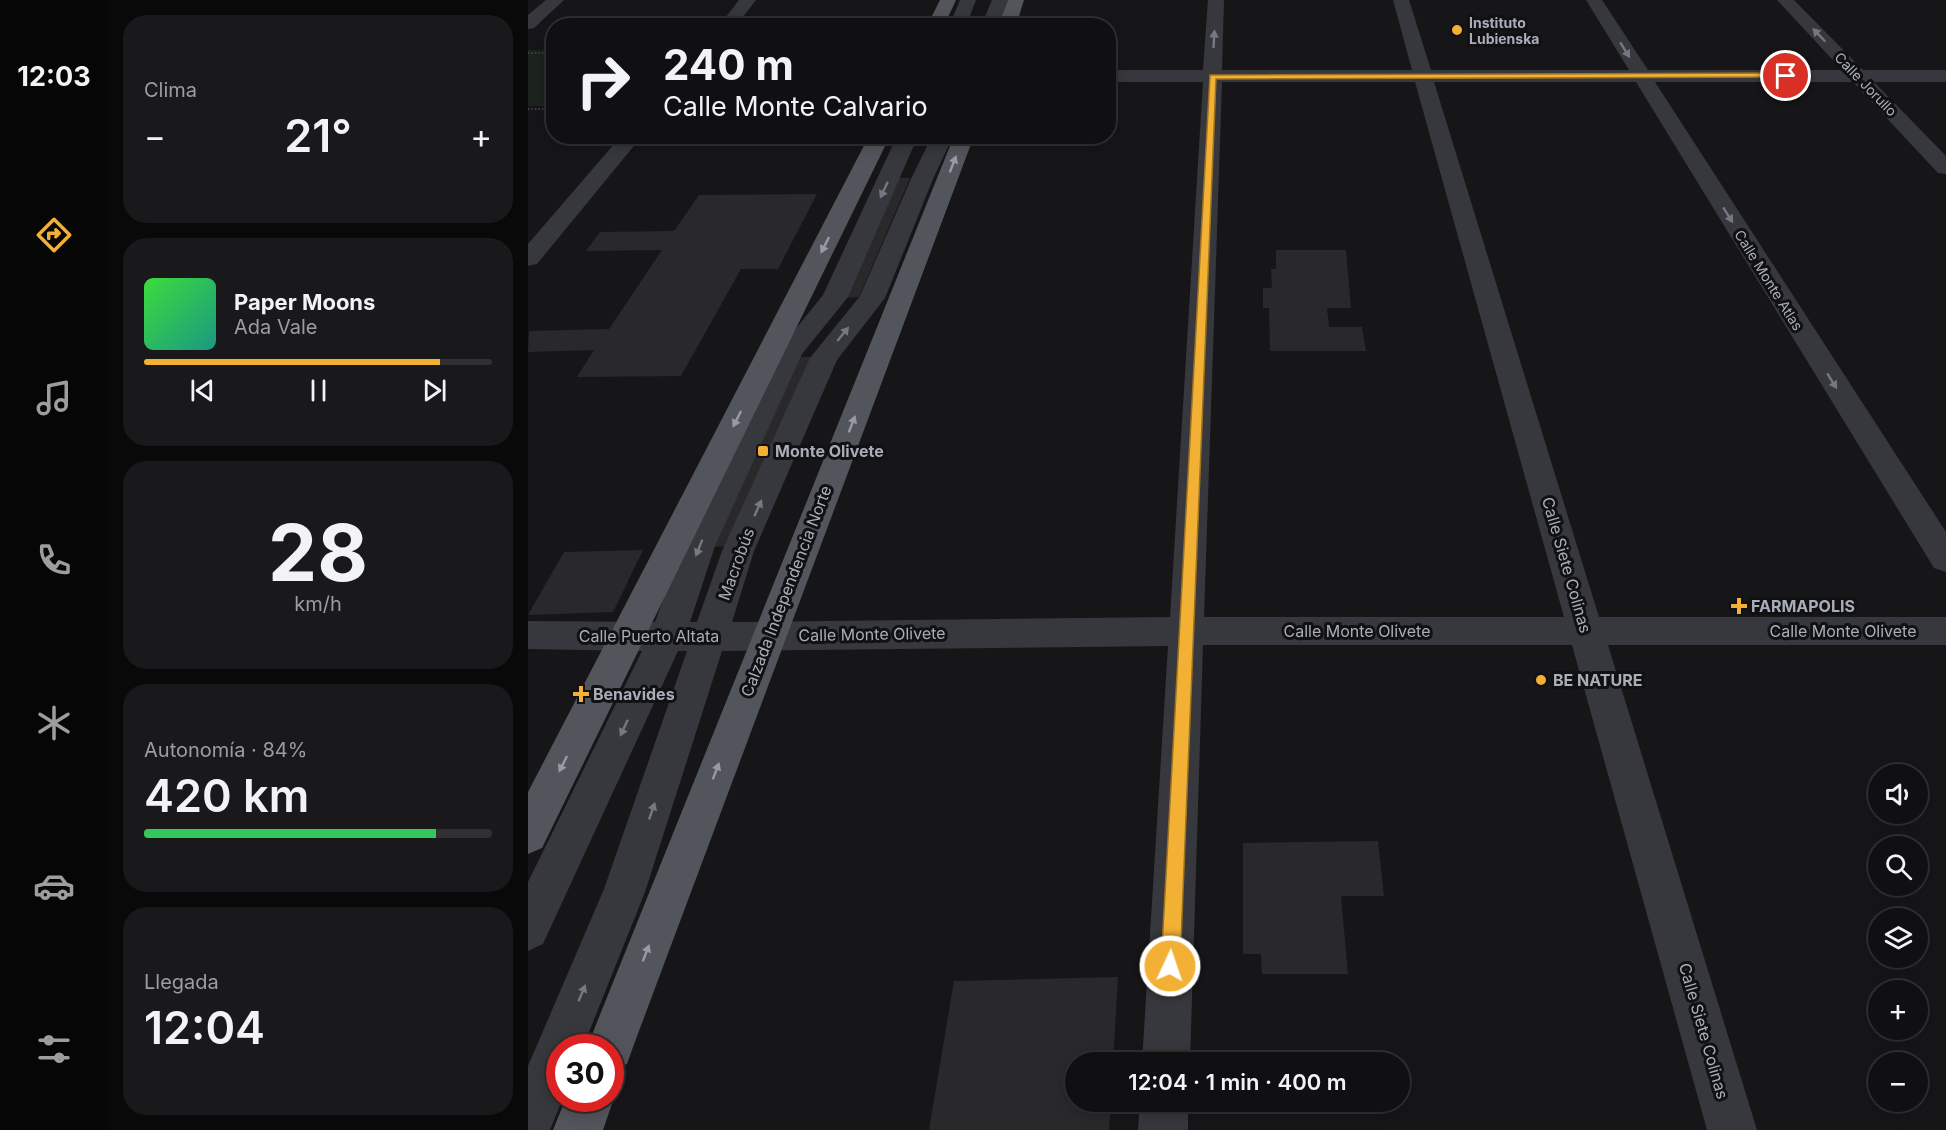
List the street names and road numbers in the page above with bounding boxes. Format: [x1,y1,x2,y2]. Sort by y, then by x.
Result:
street label: Calle Jorullo [1831,49,1901,119]
street label: Calle Monte Atlas [1731,227,1807,333]
street label: Calzada Independencia Norte [736,483,836,699]
street label: Calle Siete Colinas [1538,495,1596,635]
street label: Macrobús [714,525,758,603]
street label: Calle Monte Olivete [1283,621,1431,641]
street label: Calle Monte Olivete [1769,621,1917,641]
street label: Calle Monte Olivete [798,623,946,645]
street label: Calle Puerto Altata [579,626,719,646]
street label: Calle Siete Colinas [1675,961,1733,1101]

